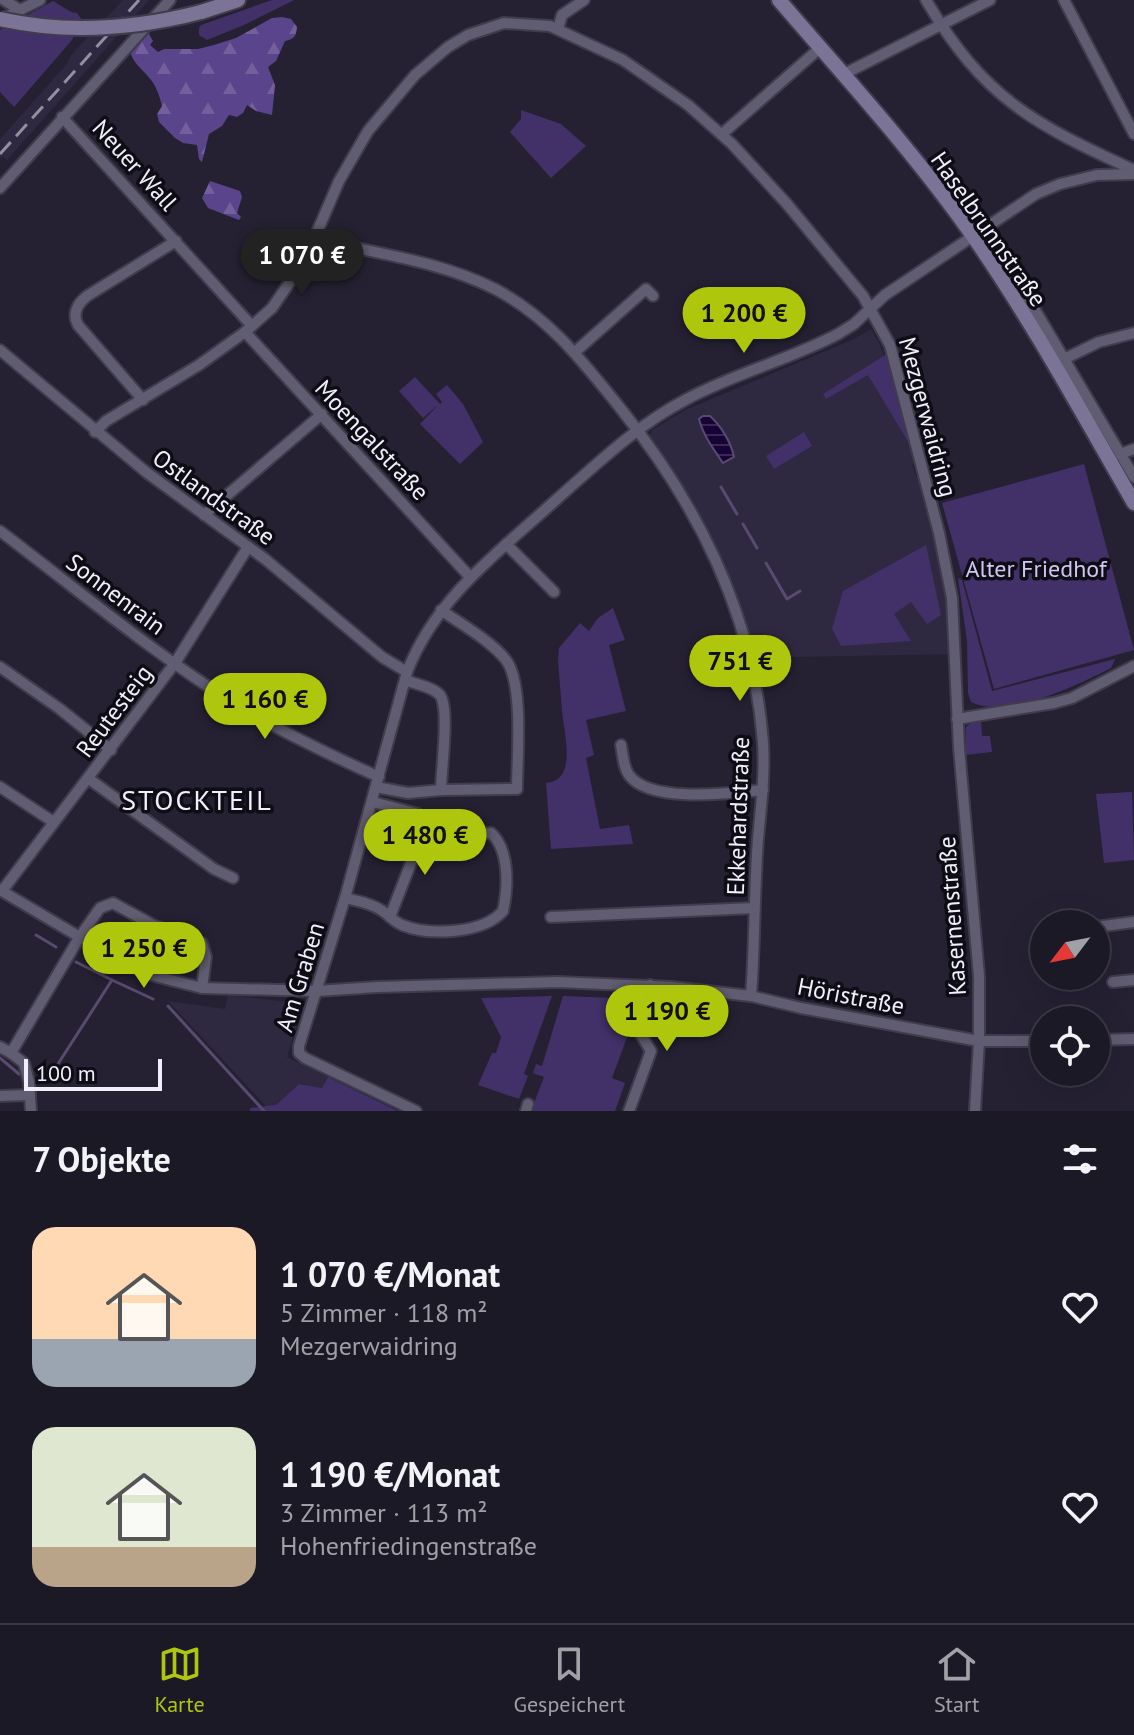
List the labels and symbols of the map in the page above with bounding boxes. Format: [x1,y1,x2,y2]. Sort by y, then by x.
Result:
street label: Neuer Wall [86,113,184,217]
street label: Haselbrunnstraße [924,145,1054,313]
pin: 1 070 € [228,229,376,297]
pin: 1 200 € [670,287,818,355]
street label: Mezgerwaidring [892,334,964,500]
street label: Moengalstraße [308,373,436,507]
street label: Ostlandstraße [147,442,281,552]
street label: Sonnenrain [60,546,172,642]
park label: Alter Friedhof [965,553,1108,584]
pin: 751 € [684,635,796,703]
street label: Reutesteig [69,659,159,763]
pin: 1 160 € [191,673,339,741]
street label: Ekkehardstraße [720,736,756,896]
district label: STOCKTEIL [121,781,273,818]
pin: 1 480 € [351,809,499,877]
street label: Kasernenstraße [931,835,973,997]
north arrow [1030,910,1110,990]
street label: Am Graben [269,918,331,1036]
pin: 1 250 € [70,922,218,990]
street label: Höristraße [795,970,907,1022]
pin: 1 190 € [593,985,741,1053]
scale bar [24,1055,162,1091]

